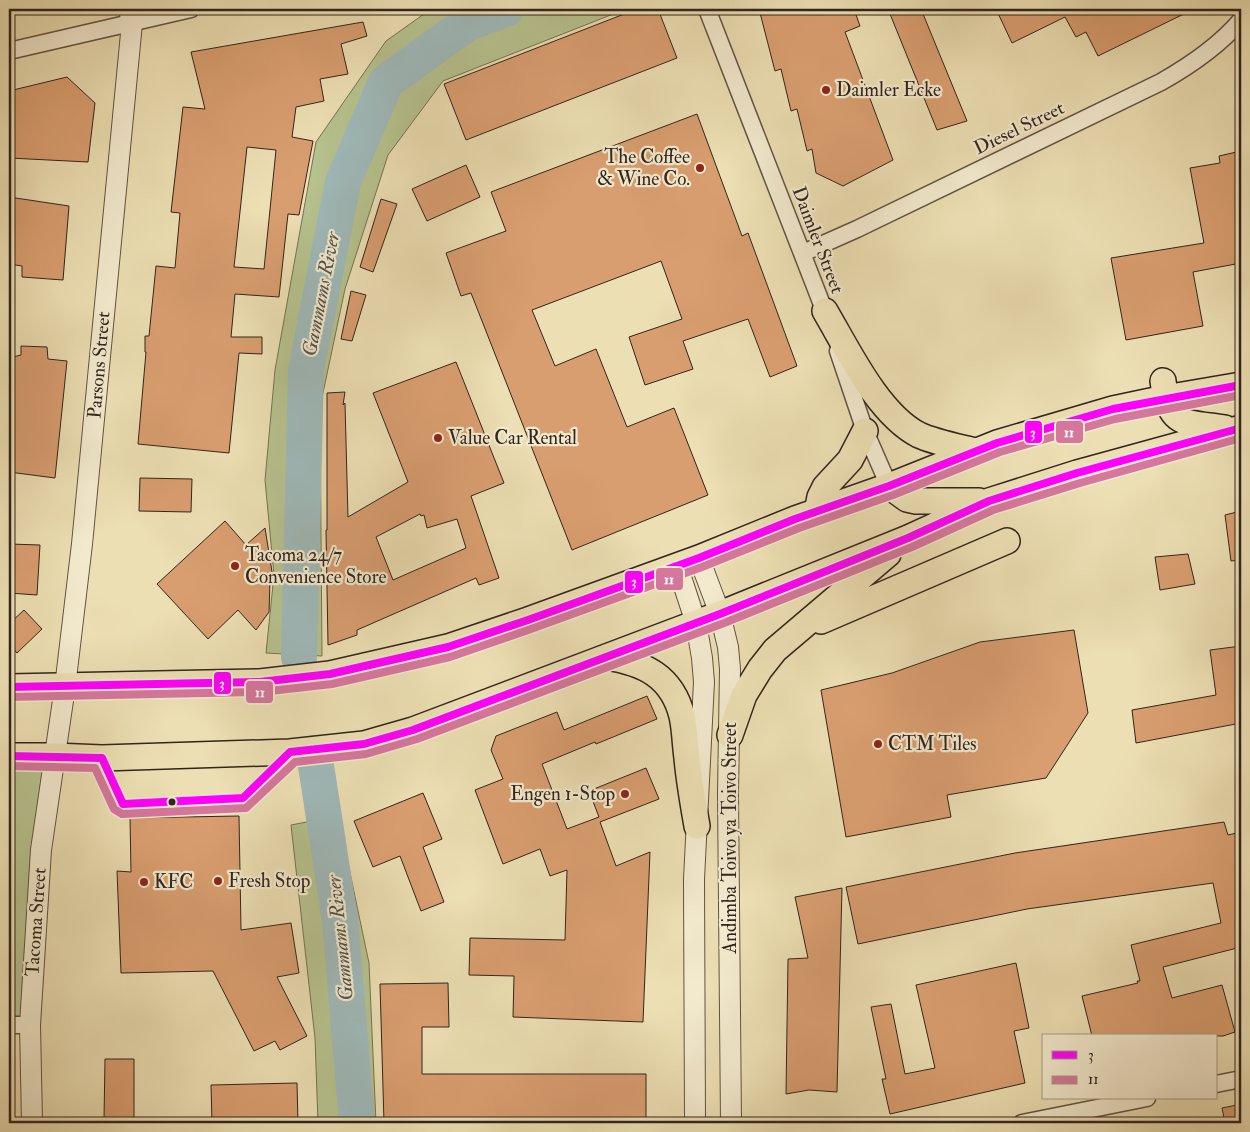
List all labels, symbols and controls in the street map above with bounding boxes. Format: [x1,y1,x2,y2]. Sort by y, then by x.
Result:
place label: Daimler Ecke [836,78,941,102]
marker: Daimler Ecke [820,84,832,96]
street label: Diesel Street [970,96,1068,160]
place label: The Coffee & Wine Co. [597,145,690,191]
marker: The Coffee & Wine Co. [694,162,706,174]
street label: Daimler Street [787,183,849,297]
water label: Gammams River [297,228,346,358]
street label: Parsons Street [82,311,116,419]
line badge: 3 [1024,420,1043,444]
line badge: 11 [1055,420,1084,444]
text: 3 [1030,424,1036,441]
text: 11 [1064,424,1074,441]
place label: Value Car Rental [448,426,577,450]
marker: Value Car Rental [432,432,444,444]
place label: Tacoma 24/7 Convenience Store [245,543,386,589]
marker: Tacoma 24/7 Convenience Store [229,560,241,572]
line badge: 11 [655,567,684,591]
line badge: 3 [624,570,644,594]
text: 11 [664,571,674,588]
text: 3 [631,573,637,590]
line badge: 3 [213,671,232,695]
text: 3 [219,675,225,692]
line badge: 11 [245,680,274,704]
text: 11 [255,684,265,701]
street label: Andimba Toivo ya Toivo Street [718,722,742,955]
place label: CTM Tiles [888,732,977,756]
marker: CTM Tiles [872,738,884,750]
place label: Engen 1-Stop [510,782,615,807]
marker: Engen 1-Stop [619,788,631,800]
unlabelled marker [167,797,177,807]
street label: Tacoma Street [20,867,52,977]
place label: Fresh Stop [228,869,310,894]
place label: KFC [154,870,193,894]
water label: Gammams River [321,872,359,1002]
marker: Fresh Stop [212,875,224,887]
marker: KFC [138,876,150,888]
legend [1042,1034,1218,1100]
text: 3 [1088,1046,1094,1065]
text: 11 [1088,1070,1099,1089]

